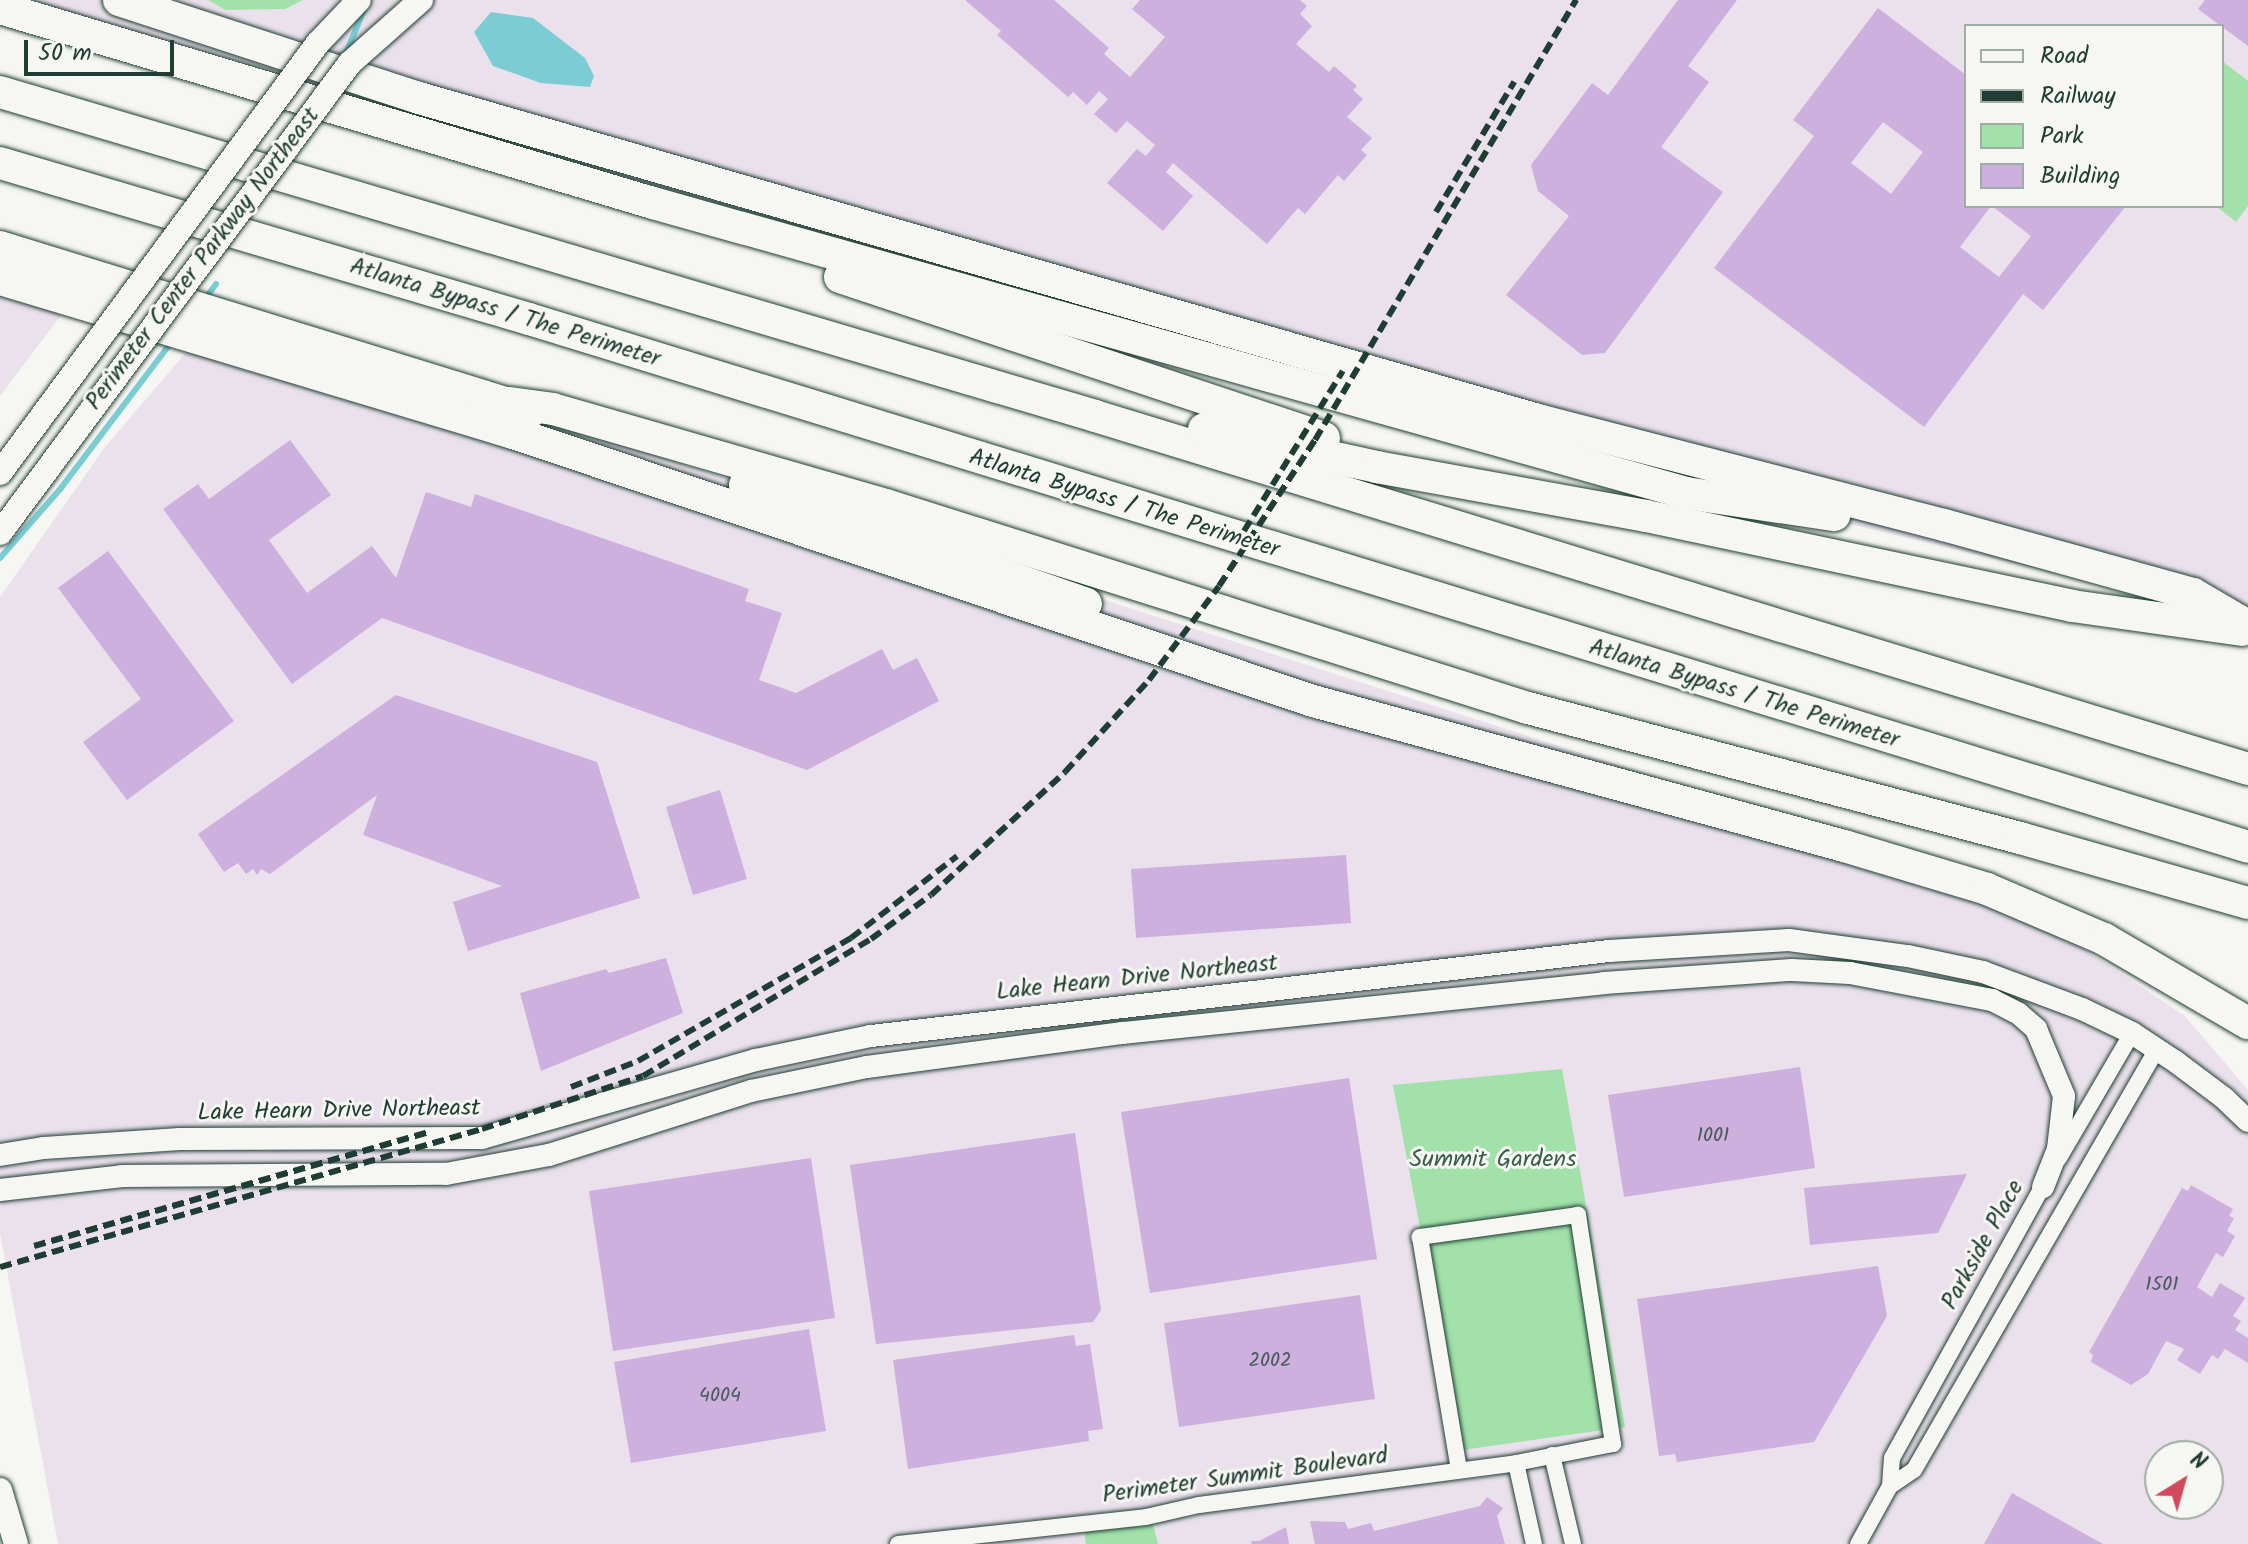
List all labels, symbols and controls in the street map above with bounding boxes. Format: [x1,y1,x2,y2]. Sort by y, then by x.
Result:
scale bar [28,24,178,74]
legend [1964,24,2224,208]
text: 50 m [38,34,92,73]
text: Road [2040,37,2088,76]
text: Railway [2040,77,2116,116]
street label: Perimeter Center Parkway Northeast [80,102,326,416]
text: Park [2040,117,2084,156]
text: Building [2040,157,2120,196]
street label: Atlanta Bypass / The Perimeter [346,252,664,374]
street label: Atlanta Bypass / The Perimeter [965,443,1283,565]
street label: Atlanta Bypass / The Perimeter [1585,633,1903,755]
street label: Lake Hearn Drive Northeast [995,949,1279,1007]
street label: Lake Hearn Drive Northeast [197,1094,481,1128]
house number: 1001 [1697,1124,1729,1148]
park label: Summit Gardens [1410,1146,1576,1174]
street label: Parkside Place [1936,1175,2030,1315]
house number: 1501 [2145,1273,2179,1297]
house number: 2002 [1248,1349,1292,1373]
house number: 4004 [699,1384,741,1408]
north arrow [2144,1440,2224,1520]
street label: Perimeter Summit Boulevard [1100,1442,1390,1510]
text: N [2181,1444,2214,1480]

